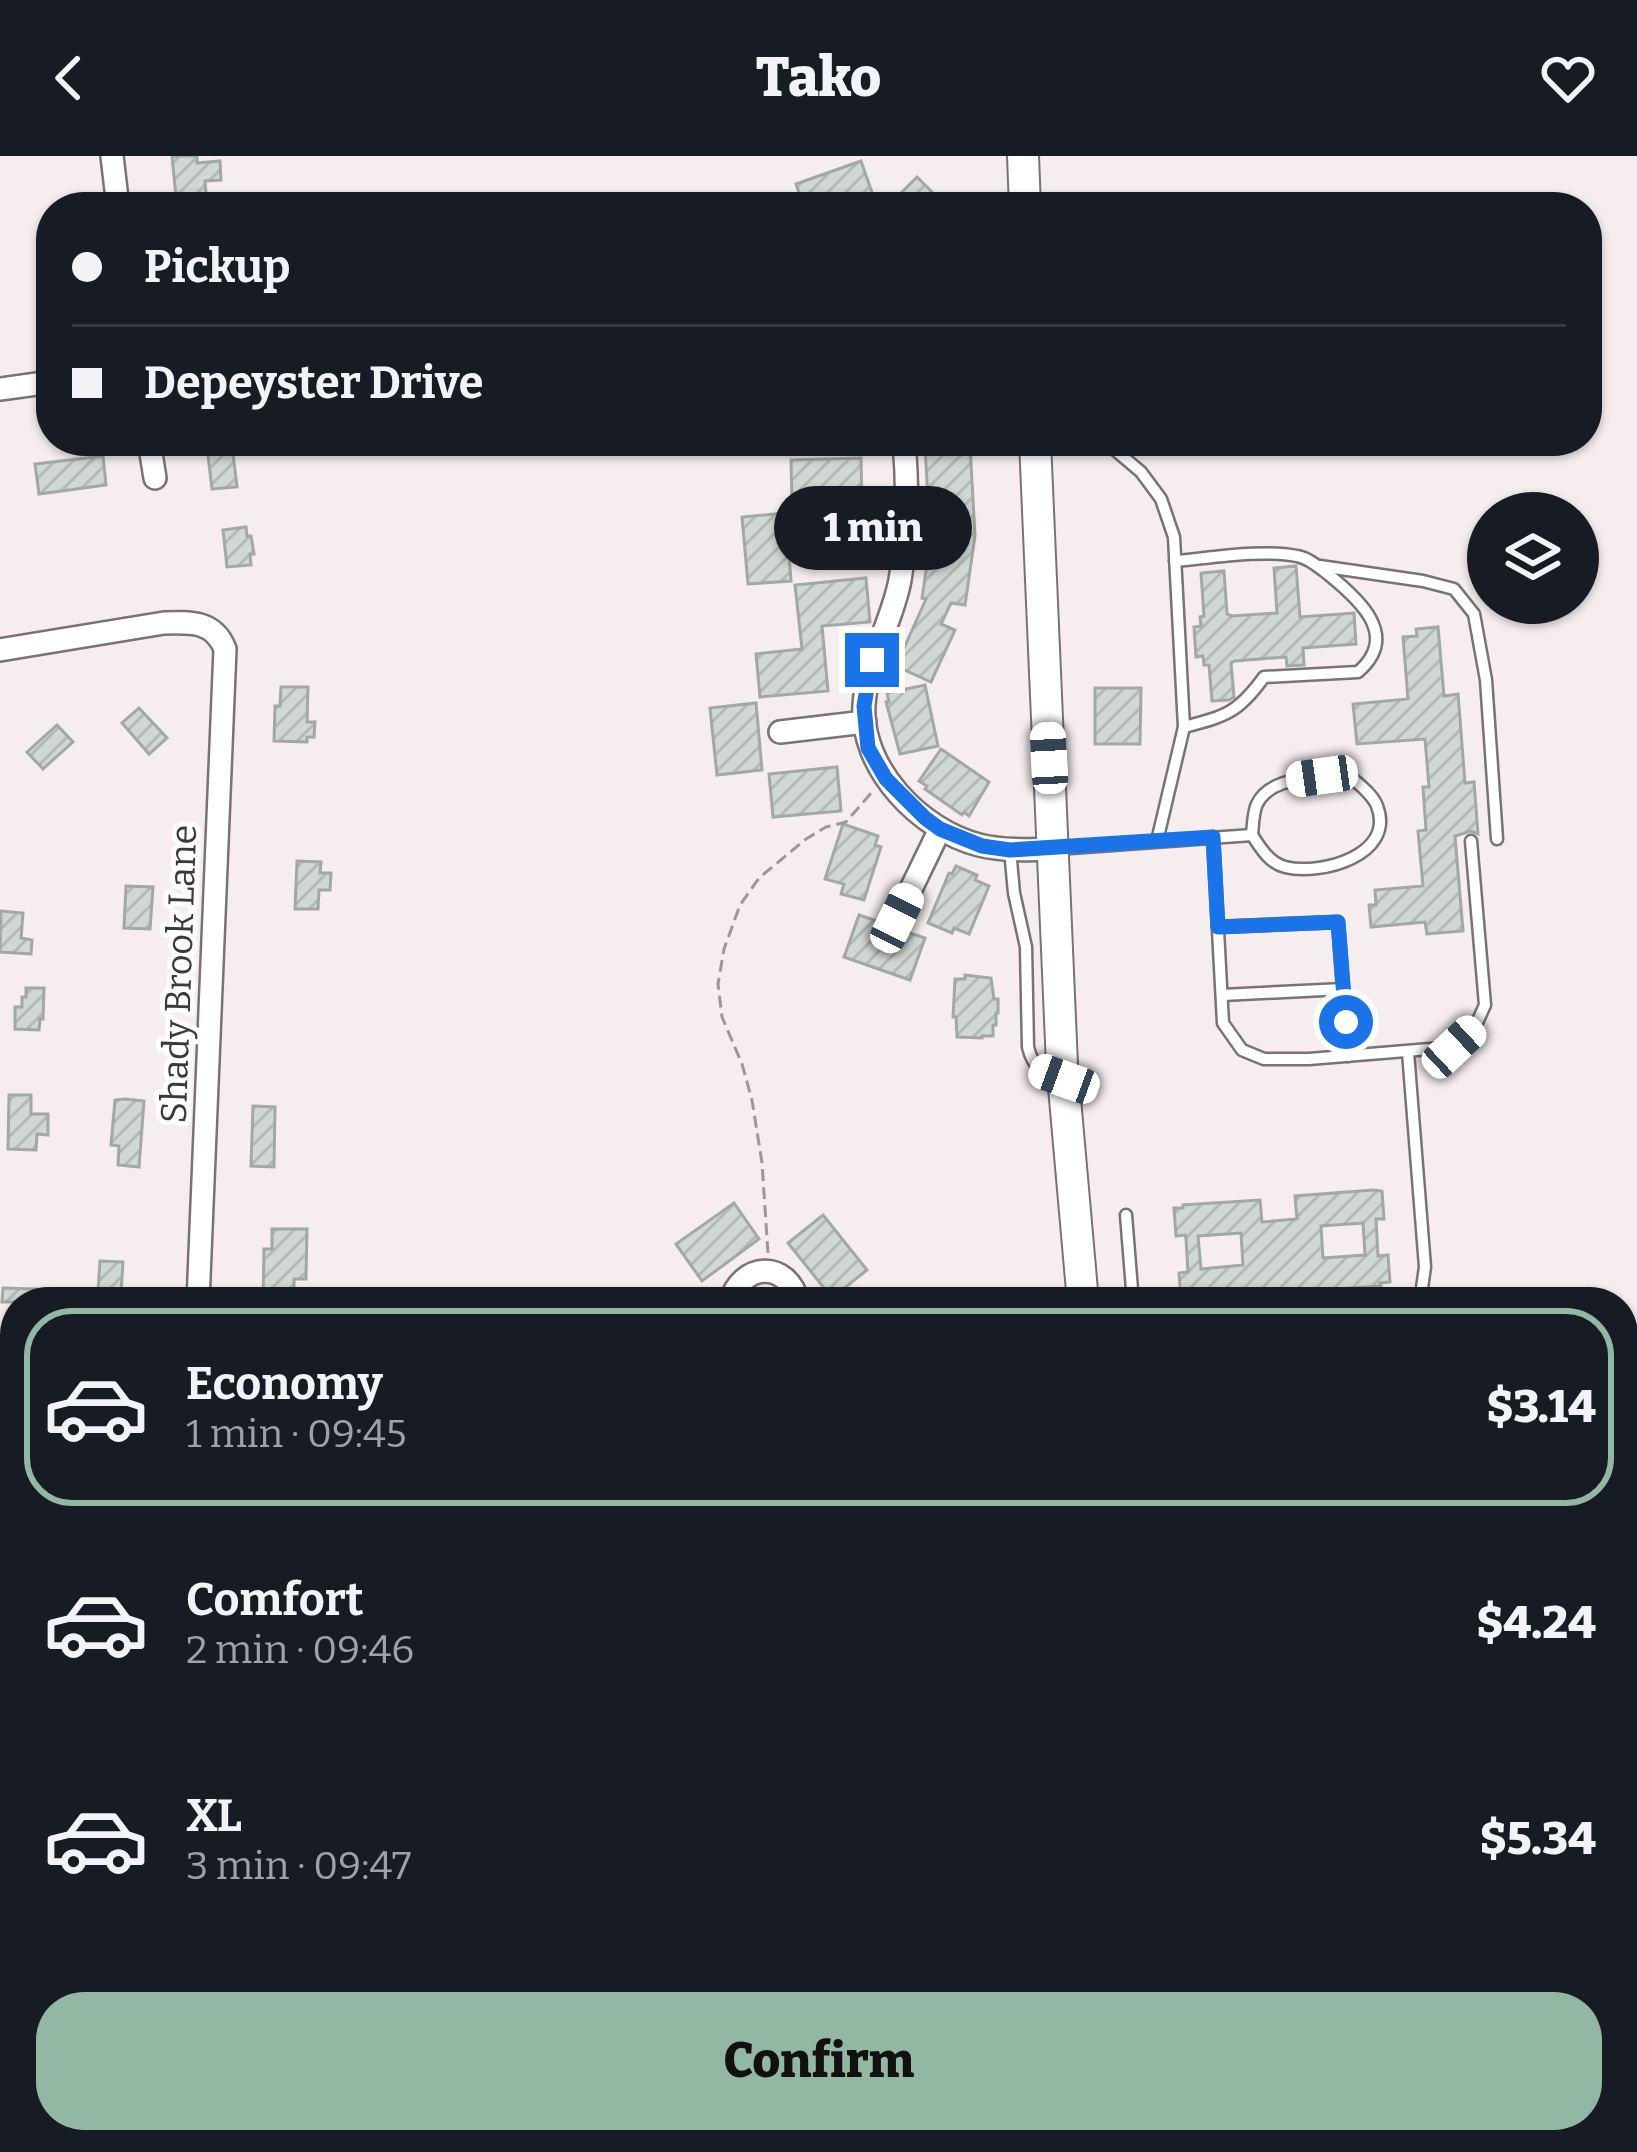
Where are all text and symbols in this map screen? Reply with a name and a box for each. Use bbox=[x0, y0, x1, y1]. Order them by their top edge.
icon: back bbox=[36, 45, 102, 111]
icon: heart bbox=[1535, 45, 1601, 111]
text: Tako bbox=[756, 46, 881, 110]
text: Pickup bbox=[144, 240, 290, 294]
text: Depeyster Drive bbox=[144, 356, 484, 410]
callout: 1 min bbox=[773, 486, 971, 570]
map controls bbox=[1467, 492, 1599, 624]
button: layers bbox=[1467, 492, 1599, 624]
text: 1 min bbox=[823, 505, 923, 551]
route end bbox=[845, 633, 899, 687]
car bbox=[1029, 721, 1069, 795]
car bbox=[1284, 753, 1360, 799]
street label: Shady Brook Lane bbox=[152, 824, 206, 1124]
car bbox=[865, 878, 929, 958]
route start bbox=[1319, 995, 1373, 1049]
car bbox=[1415, 1009, 1493, 1085]
car bbox=[1024, 1050, 1104, 1108]
icon: car bbox=[42, 1353, 150, 1461]
text: Economy bbox=[186, 1357, 383, 1411]
text: $3.14 bbox=[1486, 1380, 1596, 1434]
text: 1 min · 09:45 bbox=[186, 1411, 407, 1457]
icon: car bbox=[42, 1569, 150, 1677]
text: Comfort bbox=[186, 1573, 364, 1627]
text: $4.24 bbox=[1476, 1596, 1596, 1650]
text: 2 min · 09:46 bbox=[186, 1627, 414, 1673]
icon: car bbox=[42, 1785, 150, 1893]
text: XL bbox=[186, 1789, 242, 1843]
text: $5.34 bbox=[1480, 1812, 1596, 1866]
text: 3 min · 09:47 bbox=[186, 1843, 411, 1889]
button: Confirm bbox=[36, 1992, 1602, 2130]

